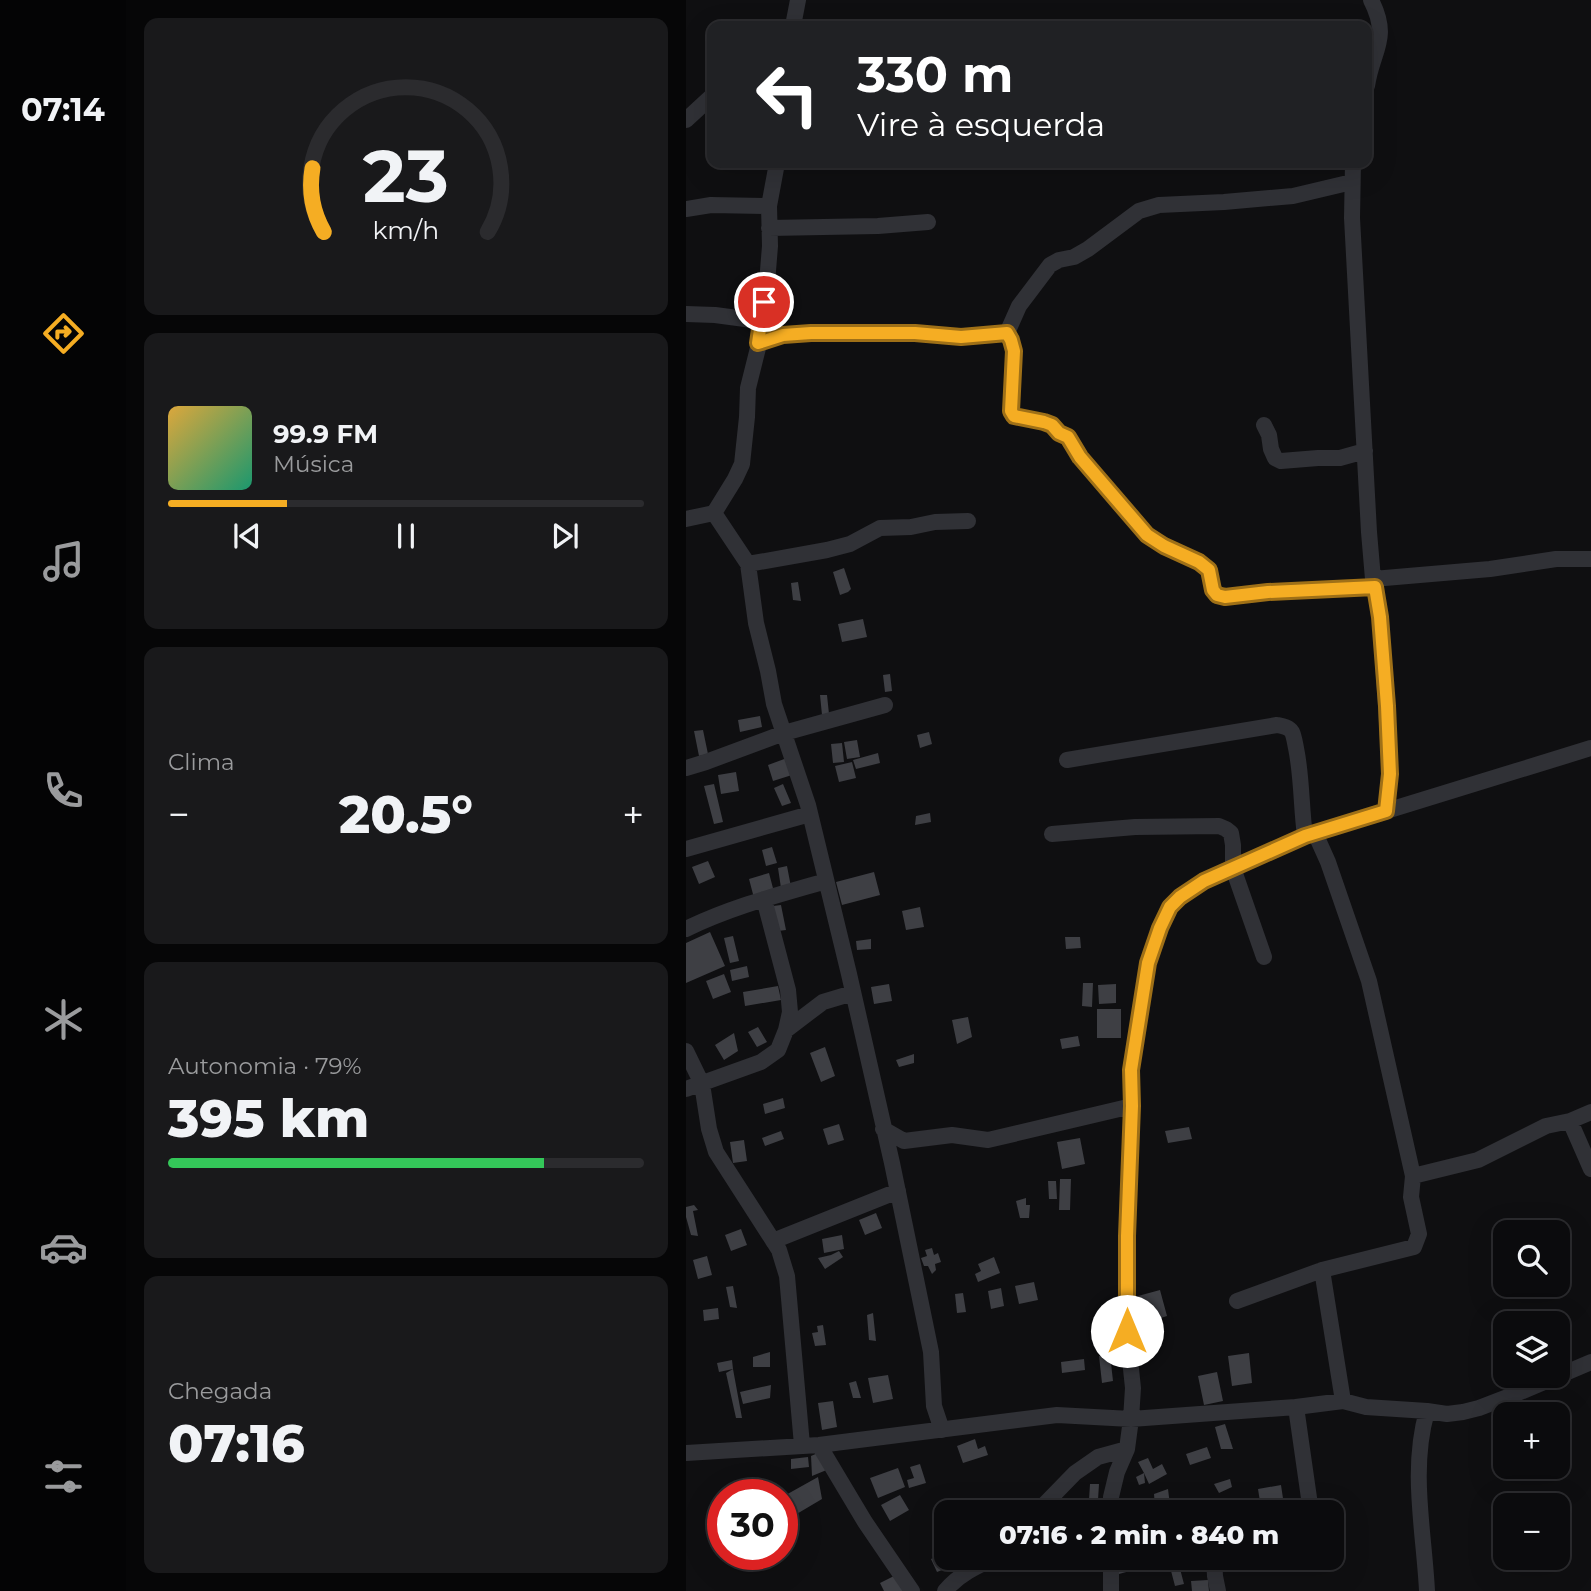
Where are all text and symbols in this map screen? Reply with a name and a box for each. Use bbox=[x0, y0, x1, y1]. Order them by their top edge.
text: 330 m bbox=[857, 45, 1013, 104]
icon: left bbox=[742, 49, 833, 140]
text: 07:14 bbox=[21, 90, 105, 129]
text: Vire à esquerda bbox=[857, 105, 1105, 144]
text: 23 bbox=[363, 133, 449, 221]
text: km/h bbox=[373, 215, 439, 245]
pin bbox=[734, 272, 794, 332]
icon: arrive bbox=[745, 283, 783, 321]
icon: directions bbox=[39, 309, 88, 358]
text: 99.9 FM bbox=[273, 418, 378, 450]
text: Música bbox=[273, 450, 354, 478]
icon: previous bbox=[228, 517, 266, 555]
icon: pause bbox=[387, 517, 425, 555]
icon: next bbox=[546, 517, 584, 555]
icon: music bbox=[39, 537, 88, 586]
text: Clima bbox=[168, 748, 235, 776]
icon: phone bbox=[39, 766, 88, 815]
text: 20.5° bbox=[339, 783, 473, 846]
text: − bbox=[168, 791, 190, 838]
text: + bbox=[622, 791, 644, 838]
icon: climate bbox=[39, 995, 88, 1044]
text: Autonomia · 79% bbox=[168, 1052, 362, 1080]
text: 395 km bbox=[168, 1087, 369, 1150]
map controls bbox=[1493, 1220, 1570, 1570]
button: search bbox=[1493, 1220, 1570, 1297]
icon: car bbox=[39, 1223, 88, 1272]
position arrow bbox=[1090, 1294, 1164, 1368]
button: layers bbox=[1493, 1311, 1570, 1388]
text: Chegada bbox=[168, 1377, 272, 1405]
button: + bbox=[1493, 1402, 1570, 1479]
text: 07:16 bbox=[168, 1412, 305, 1475]
icon: filters bbox=[39, 1452, 88, 1501]
speed limit sign: 30 bbox=[707, 1479, 798, 1570]
button: − bbox=[1493, 1493, 1570, 1570]
text: 07:16 · 2 min · 840 m bbox=[999, 1519, 1279, 1551]

